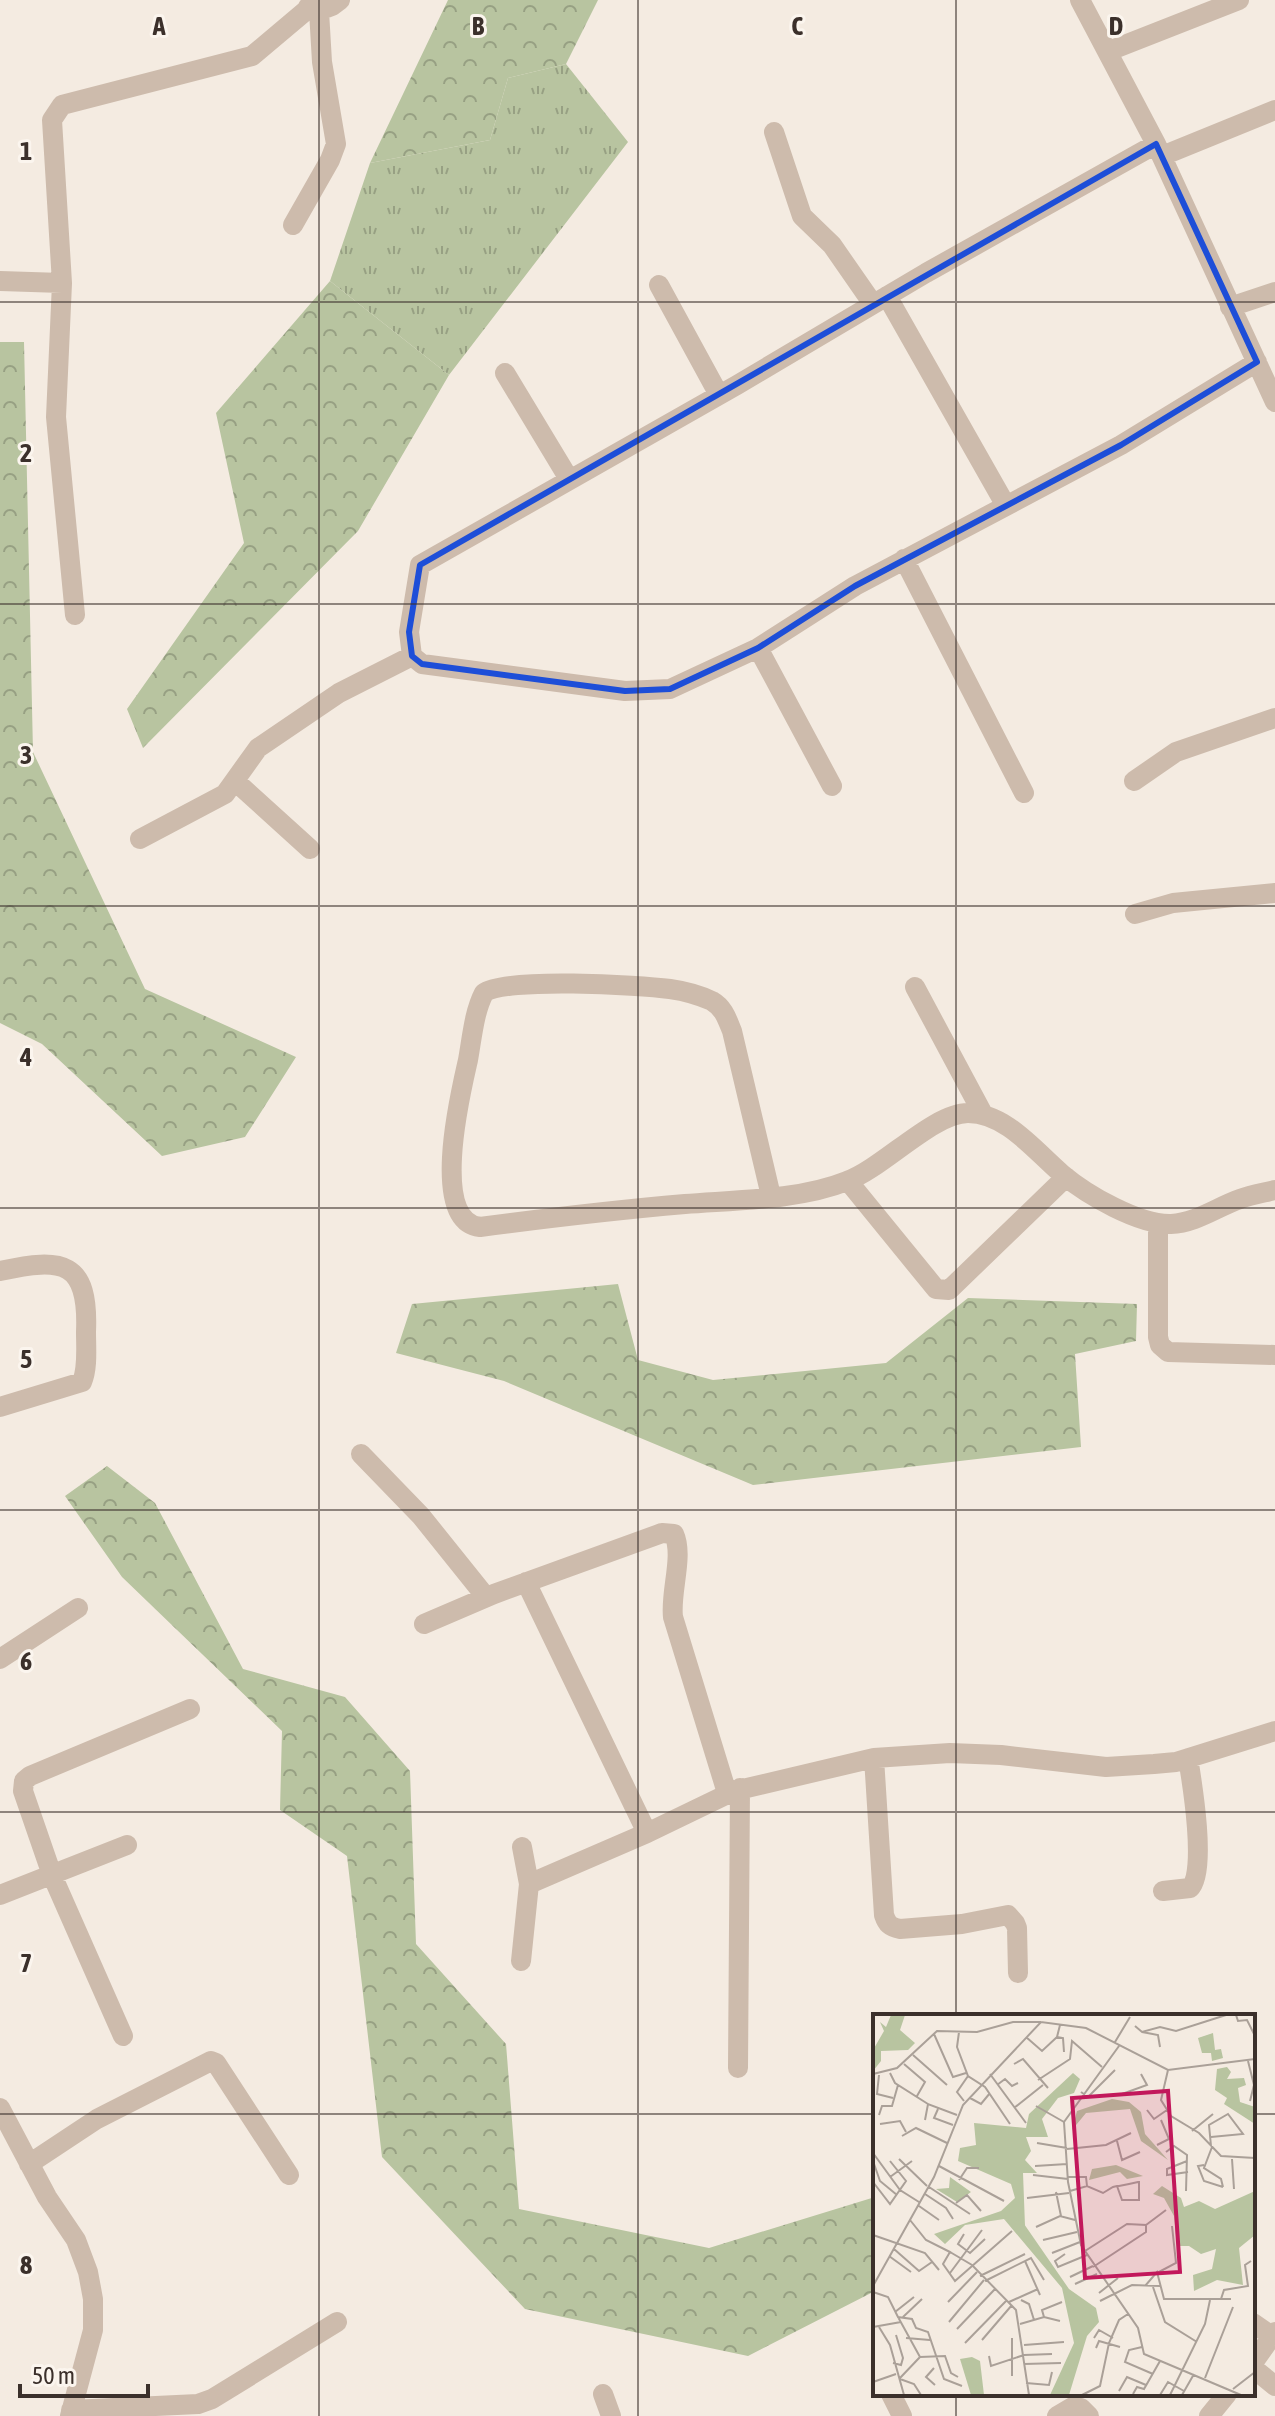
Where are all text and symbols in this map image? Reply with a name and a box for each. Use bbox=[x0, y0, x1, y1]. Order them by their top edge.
text: A bbox=[152, 11, 166, 41]
text: B bbox=[472, 11, 485, 41]
text: C bbox=[791, 11, 803, 41]
text: D bbox=[1109, 11, 1123, 41]
text: 1 bbox=[20, 136, 32, 166]
text: 2 bbox=[20, 438, 32, 468]
text: 3 bbox=[20, 740, 32, 770]
text: 4 bbox=[19, 1042, 32, 1072]
text: 5 bbox=[20, 1344, 32, 1374]
text: 6 bbox=[20, 1646, 32, 1676]
text: 7 bbox=[20, 1948, 32, 1978]
inset map bbox=[873, 2014, 1255, 2396]
text: 8 bbox=[20, 2250, 32, 2280]
scale bar bbox=[20, 2348, 148, 2398]
text: 50 m bbox=[32, 2362, 75, 2389]

